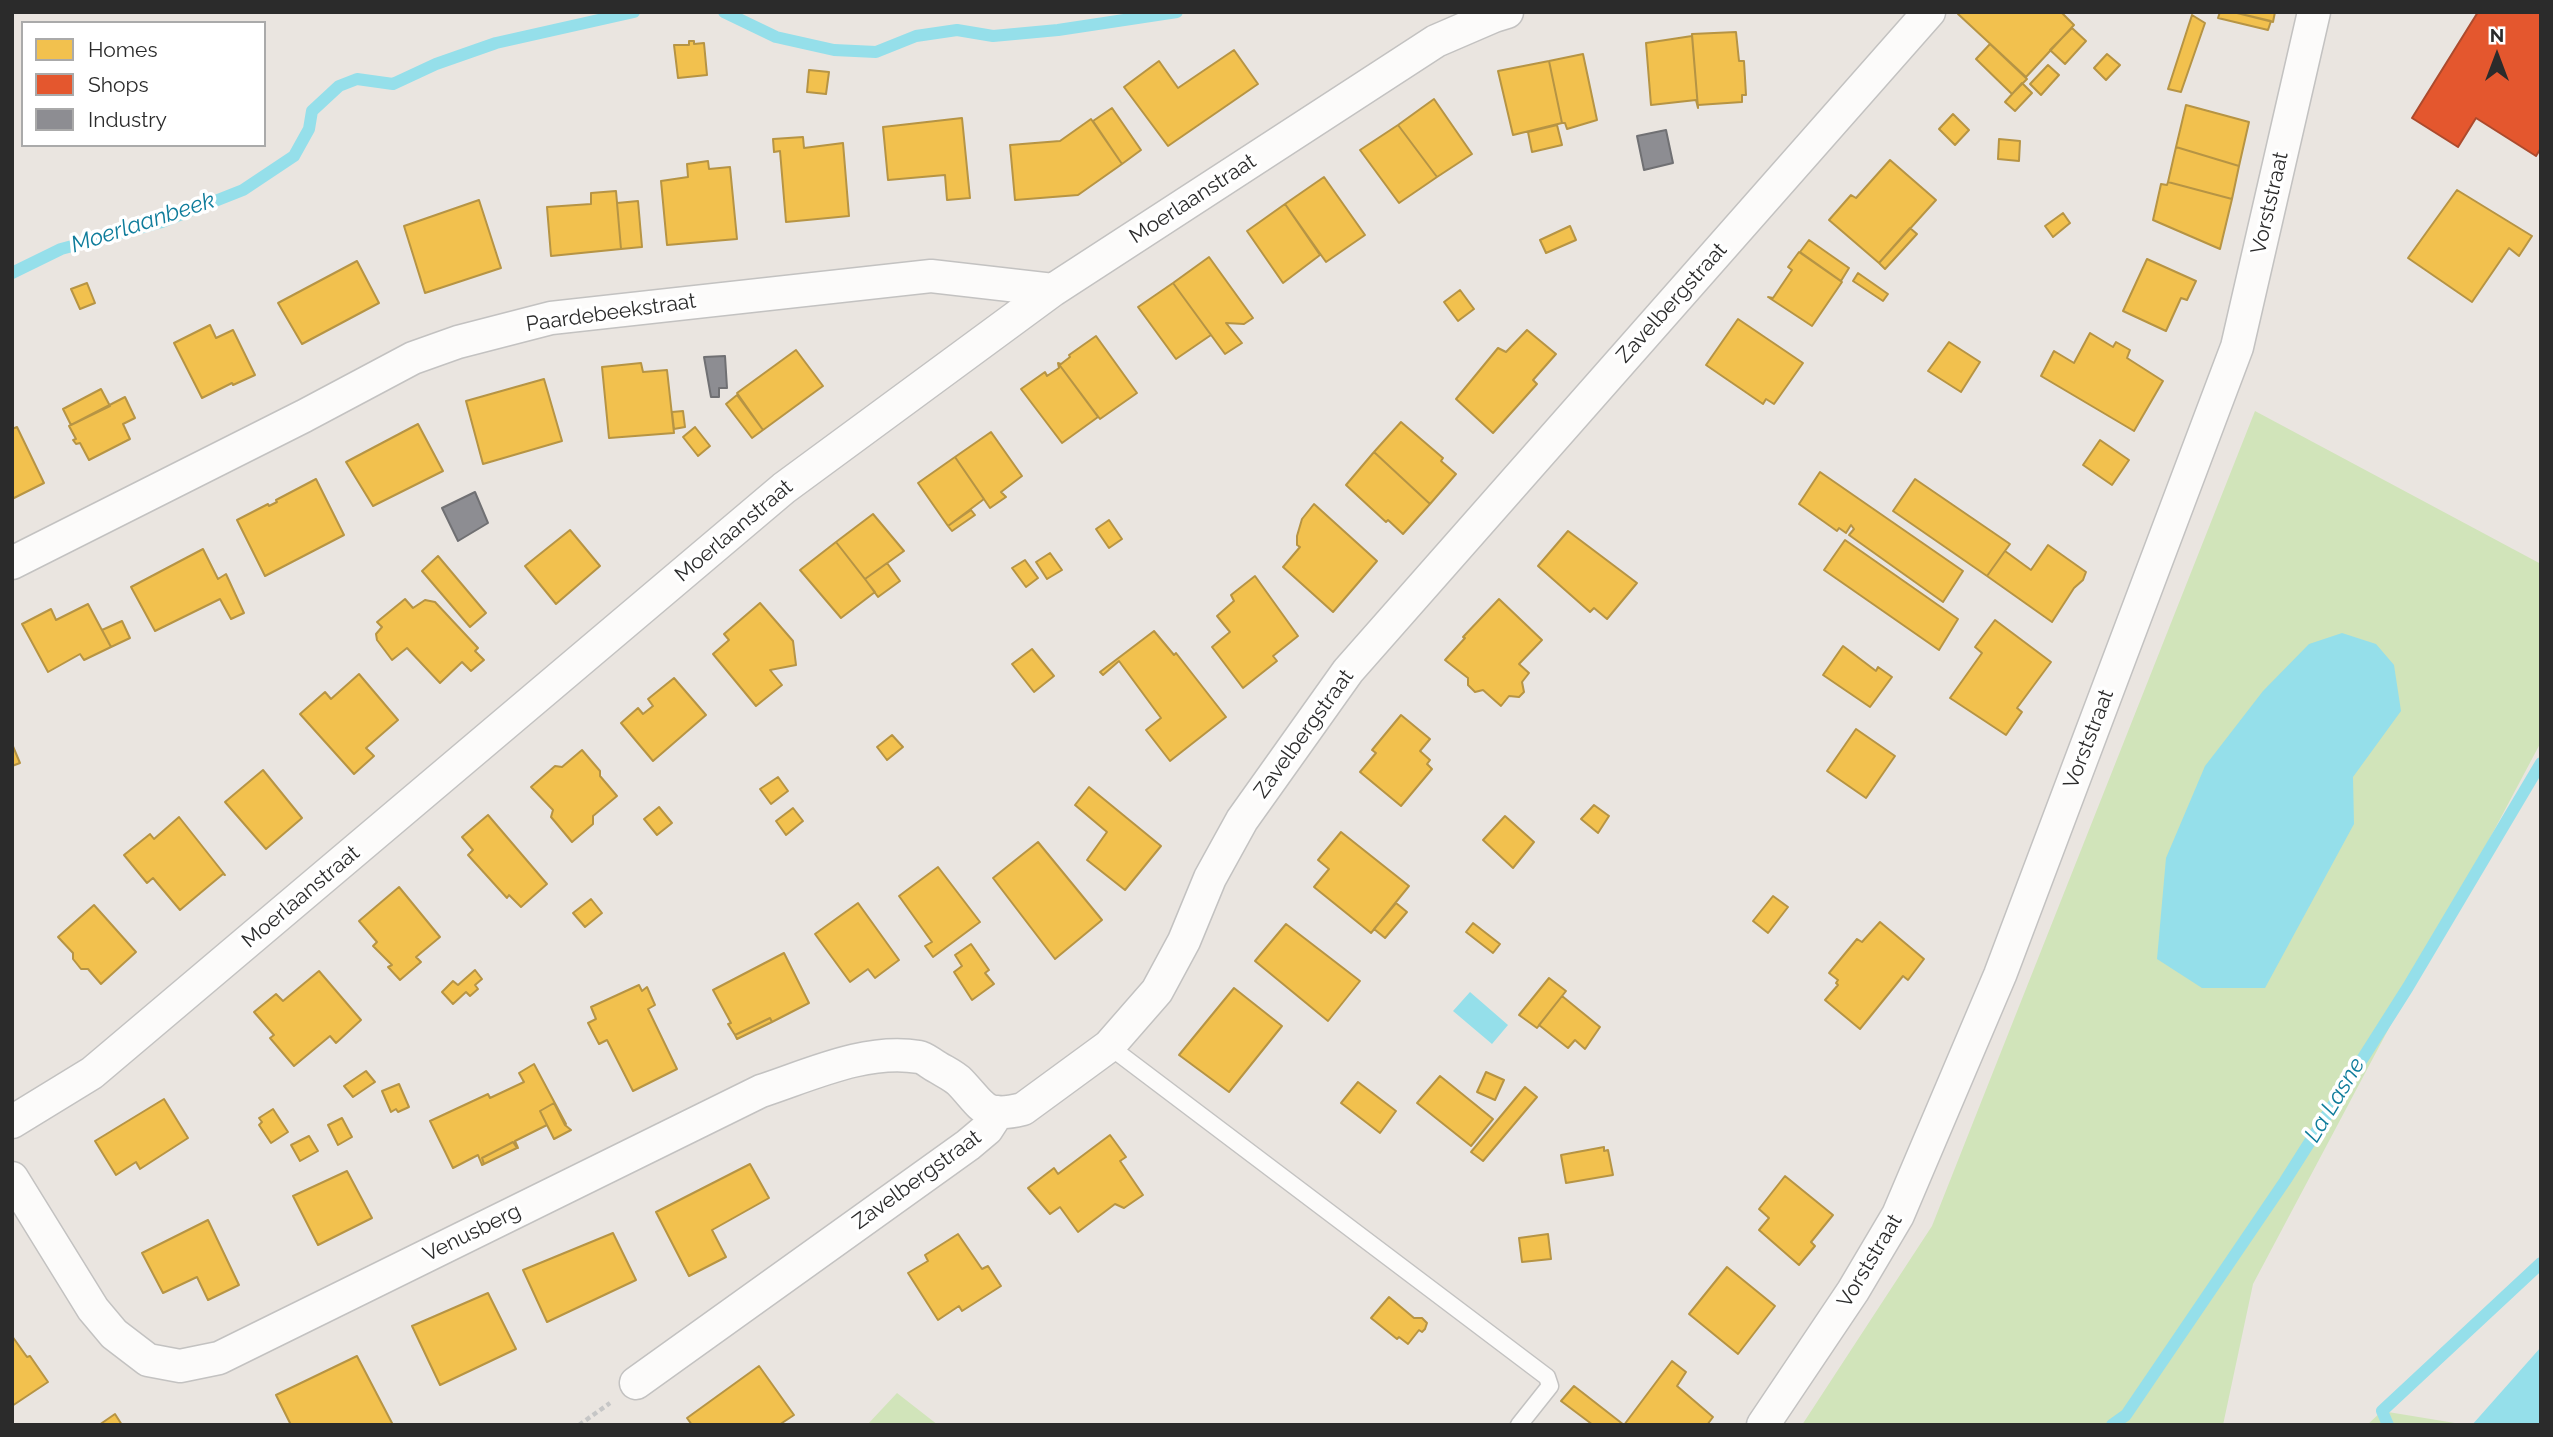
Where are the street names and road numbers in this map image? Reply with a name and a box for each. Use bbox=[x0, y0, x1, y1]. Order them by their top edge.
street label: Moerlaanstraat bbox=[1125, 149, 1261, 249]
street label: Vorststraat bbox=[2246, 149, 2294, 257]
street label: Zavelbergstraat bbox=[1611, 238, 1733, 368]
street label: Paardebeekstraat bbox=[524, 289, 698, 337]
street label: Moerlaanstraat bbox=[670, 475, 798, 587]
street label: Zavelbergstraat bbox=[1249, 665, 1359, 803]
street label: Vorststraat bbox=[2059, 686, 2119, 792]
street label: Moerlaanstraat bbox=[237, 841, 365, 953]
street label: Zavelbergstraat bbox=[848, 1125, 986, 1235]
street label: Venusberg bbox=[419, 1199, 525, 1267]
street label: Vorststraat bbox=[1832, 1210, 1908, 1312]

